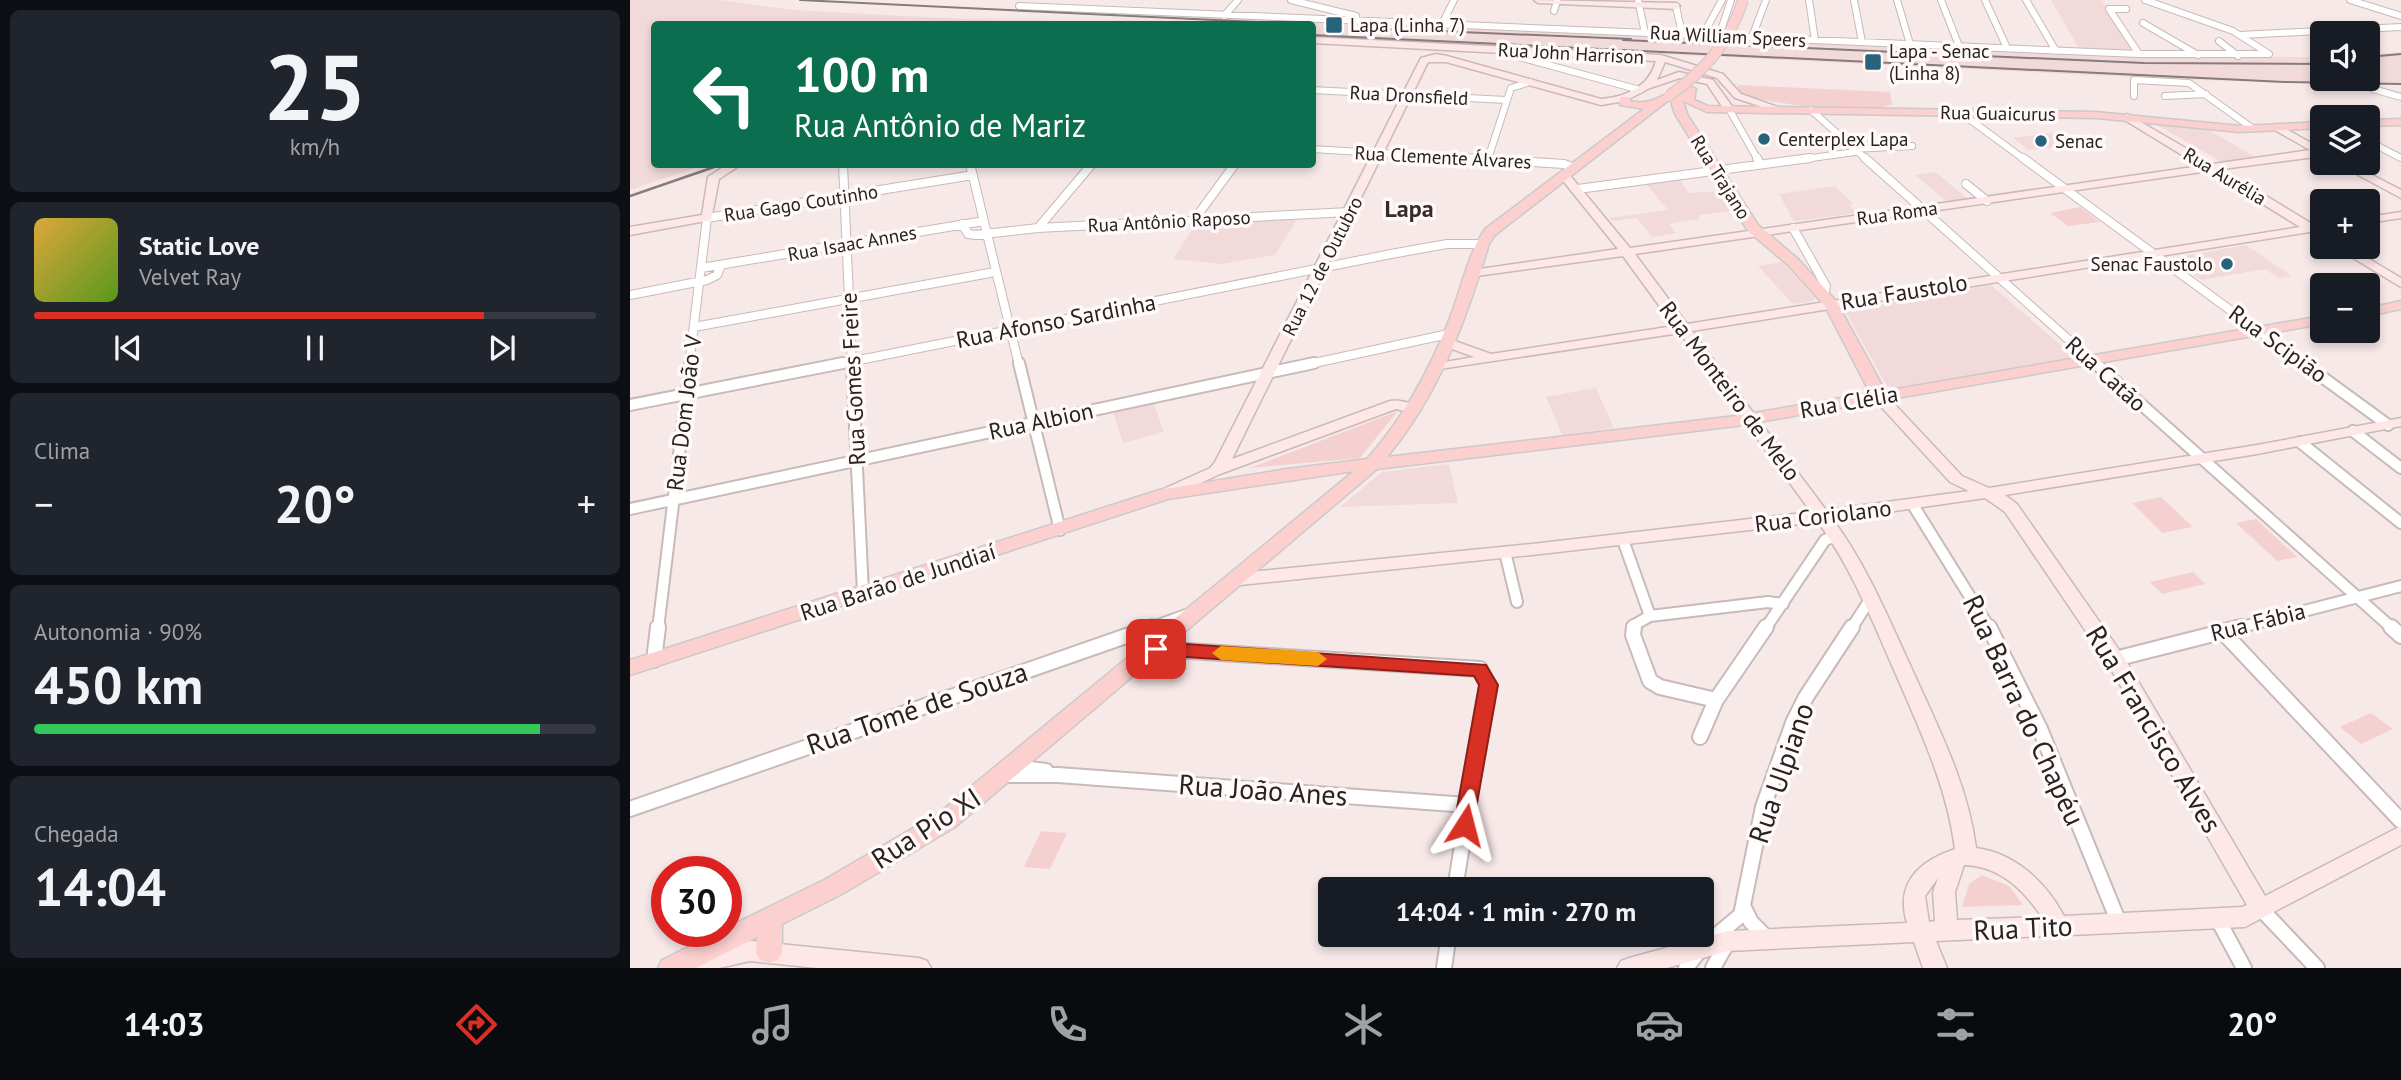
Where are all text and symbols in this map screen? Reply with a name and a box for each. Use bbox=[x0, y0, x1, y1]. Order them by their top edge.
place label: Lapa (Linha 7) bbox=[1350, 13, 1465, 37]
marker: Lapa (Linha 7) bbox=[1324, 15, 1344, 35]
street label: Rua William Speers bbox=[1649, 20, 1807, 52]
map controls bbox=[2310, 21, 2380, 343]
button: sound bbox=[2310, 21, 2380, 91]
text: 25 bbox=[263, 27, 367, 145]
street label: Rua John Harrison bbox=[1497, 37, 1645, 69]
place label: Lapa - Senac (Linha 8) bbox=[1889, 39, 1990, 85]
text: 100 m bbox=[794, 42, 929, 106]
icon: left bbox=[679, 49, 770, 140]
marker: Lapa - Senac (Linha 8) bbox=[1863, 52, 1883, 72]
street label: Rua Dronsfield bbox=[1349, 80, 1469, 110]
street label: Rua Guaicurus bbox=[1940, 100, 2056, 126]
text: Rua Antônio de Mariz bbox=[794, 104, 1086, 146]
button: layers bbox=[2310, 105, 2380, 175]
place label: Centerplex Lapa bbox=[1778, 127, 1908, 151]
place label: Senac bbox=[2055, 129, 2103, 153]
street label: Rua Trajano bbox=[1686, 130, 1756, 224]
marker: Centerplex Lapa bbox=[1756, 131, 1772, 147]
text: km/h bbox=[290, 132, 340, 161]
marker: Senac bbox=[2033, 133, 2049, 149]
street label: Rua Clemente Álvares bbox=[1354, 140, 1532, 174]
street label: Rua Aurélia bbox=[2179, 142, 2271, 210]
street label: Rua Gago Coutinho bbox=[722, 179, 880, 227]
button: + bbox=[2310, 189, 2380, 259]
street label: Rua 12 de Outubro bbox=[1276, 192, 1368, 340]
district label: Lapa bbox=[1384, 193, 1434, 224]
street label: Rua Roma bbox=[1855, 195, 1939, 231]
street label: Rua Antônio Raposo bbox=[1087, 205, 1251, 237]
street label: Rua Isaac Annes bbox=[786, 220, 918, 266]
text: Static Love bbox=[139, 229, 260, 262]
place label: Senac Faustolo bbox=[2091, 252, 2213, 276]
marker: Senac Faustolo bbox=[2219, 256, 2235, 272]
text: Velvet Ray bbox=[139, 262, 241, 291]
street label: Rua Faustolo bbox=[1839, 267, 1969, 316]
button: − bbox=[2310, 273, 2380, 343]
street label: Rua Afonso Sardinha bbox=[954, 287, 1158, 354]
street label: Rua Gomes Freire bbox=[833, 292, 872, 466]
street label: Rua Monteiro de Melo bbox=[1653, 295, 1807, 486]
street label: Rua Scipião bbox=[2223, 298, 2333, 389]
icon: previous bbox=[109, 329, 147, 367]
icon: pause bbox=[296, 329, 334, 367]
icon: next bbox=[483, 329, 521, 367]
street label: Rua Catão bbox=[2060, 330, 2153, 418]
street label: Rua Dom João V bbox=[660, 332, 708, 493]
street label: Rua Clélia bbox=[1798, 379, 1900, 424]
street label: Rua Albion bbox=[986, 395, 1096, 446]
text: Clima bbox=[34, 436, 90, 465]
text: 20° bbox=[274, 470, 356, 537]
text: − bbox=[34, 479, 53, 528]
text: + bbox=[577, 479, 596, 528]
street label: Rua Coriolano bbox=[1753, 493, 1893, 538]
street label: Rua Barão de Jundiaí bbox=[796, 536, 999, 627]
street label: Rua Barra do Chapéu bbox=[1955, 588, 2094, 831]
street label: Rua Fábia bbox=[2207, 596, 2308, 647]
text: Autonomia · 90% bbox=[34, 617, 202, 646]
street label: Rua Francisco Alves bbox=[2078, 618, 2231, 839]
pin bbox=[1126, 619, 1186, 679]
icon: arrive bbox=[1137, 630, 1175, 668]
text: 450 km bbox=[34, 651, 203, 718]
street label: Rua Tomé de Souza bbox=[801, 652, 1032, 763]
street label: Rua Ulpiano bbox=[1739, 698, 1822, 848]
street label: Rua João Anes bbox=[1177, 765, 1349, 814]
street label: Rua Pio XI bbox=[864, 779, 987, 877]
position arrow bbox=[1428, 788, 1502, 862]
text: Chegada bbox=[34, 819, 119, 848]
text: 14:04 bbox=[34, 853, 166, 920]
speed limit sign: 30 bbox=[651, 856, 742, 947]
text: 14:04 · 1 min · 270 m bbox=[1396, 895, 1636, 928]
street label: Rua Tito bbox=[1972, 906, 2073, 949]
icon: directions bbox=[452, 1000, 501, 1049]
icon: music bbox=[748, 1000, 797, 1049]
icon: phone bbox=[1043, 1000, 1092, 1049]
icon: climate bbox=[1339, 1000, 1388, 1049]
icon: car bbox=[1635, 1000, 1684, 1049]
icon: filters bbox=[1931, 1000, 1980, 1049]
text: 14:03 bbox=[123, 1003, 205, 1045]
text: 20° bbox=[2227, 1003, 2278, 1045]

